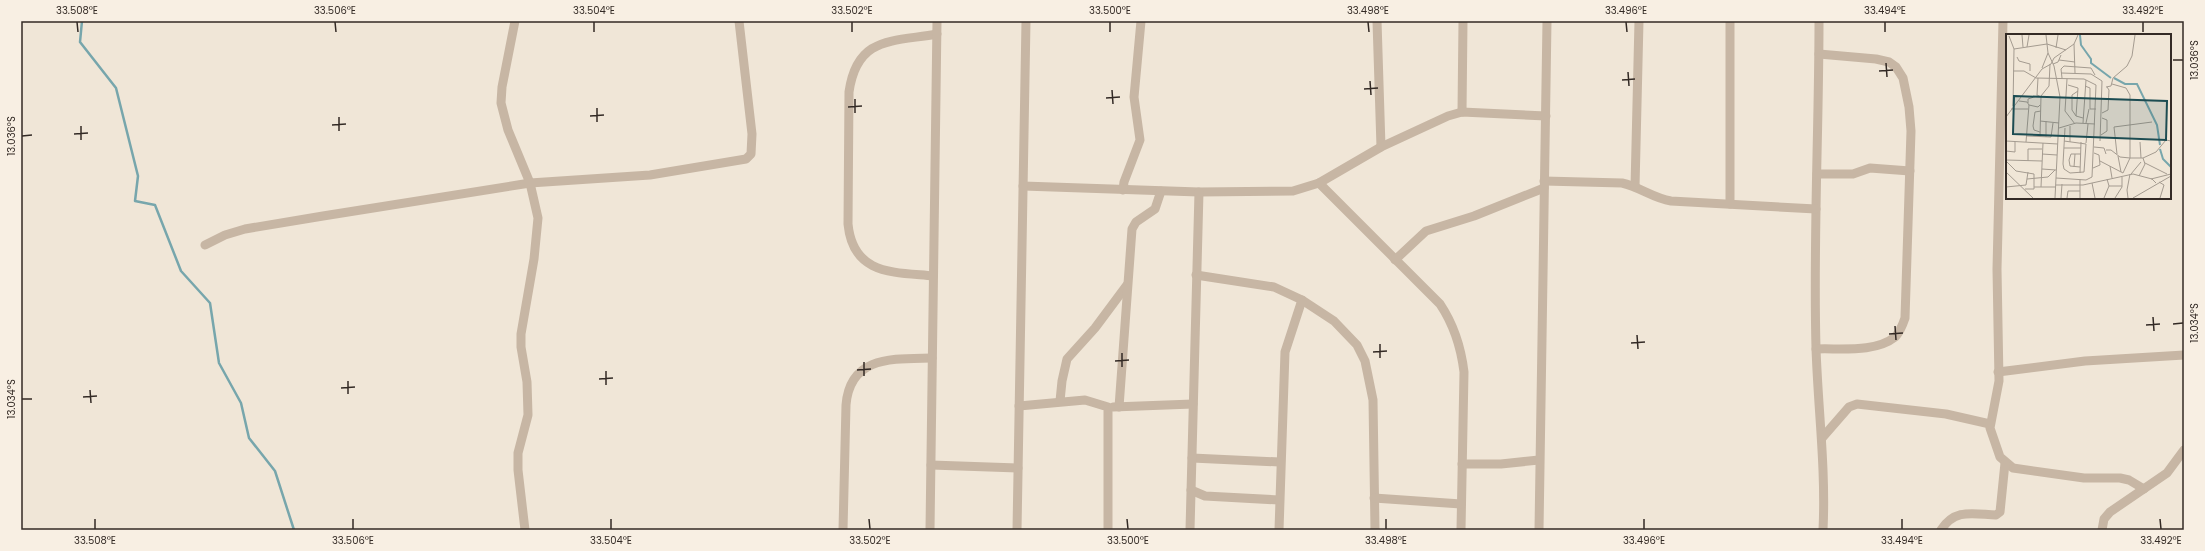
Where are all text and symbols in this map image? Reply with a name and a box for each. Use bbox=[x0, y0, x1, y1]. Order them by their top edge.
text: 33.508°E bbox=[56, 3, 98, 18]
text: 33.506°E bbox=[314, 3, 356, 18]
text: 33.504°E bbox=[573, 3, 615, 18]
text: 33.502°E bbox=[831, 3, 873, 18]
text: 33.500°E bbox=[1089, 3, 1131, 18]
text: 33.498°E bbox=[1347, 3, 1389, 18]
text: 33.496°E bbox=[1605, 3, 1647, 18]
text: 33.494°E bbox=[1864, 3, 1906, 18]
text: 33.492°E bbox=[2122, 3, 2164, 18]
inset map bbox=[2006, 34, 2171, 199]
text: 13.036°S bbox=[2187, 40, 2202, 80]
text: 13.036°S bbox=[4, 116, 19, 156]
text: 13.034°S bbox=[2187, 303, 2202, 343]
text: 13.034°S bbox=[4, 379, 19, 419]
text: 33.508°E bbox=[74, 533, 116, 548]
text: 33.506°E bbox=[332, 533, 374, 548]
text: 33.504°E bbox=[590, 533, 632, 548]
text: 33.502°E bbox=[849, 533, 891, 548]
text: 33.500°E bbox=[1107, 533, 1149, 548]
text: 33.498°E bbox=[1365, 533, 1407, 548]
text: 33.496°E bbox=[1623, 533, 1665, 548]
text: 33.494°E bbox=[1881, 533, 1923, 548]
text: 33.492°E bbox=[2140, 533, 2182, 548]

